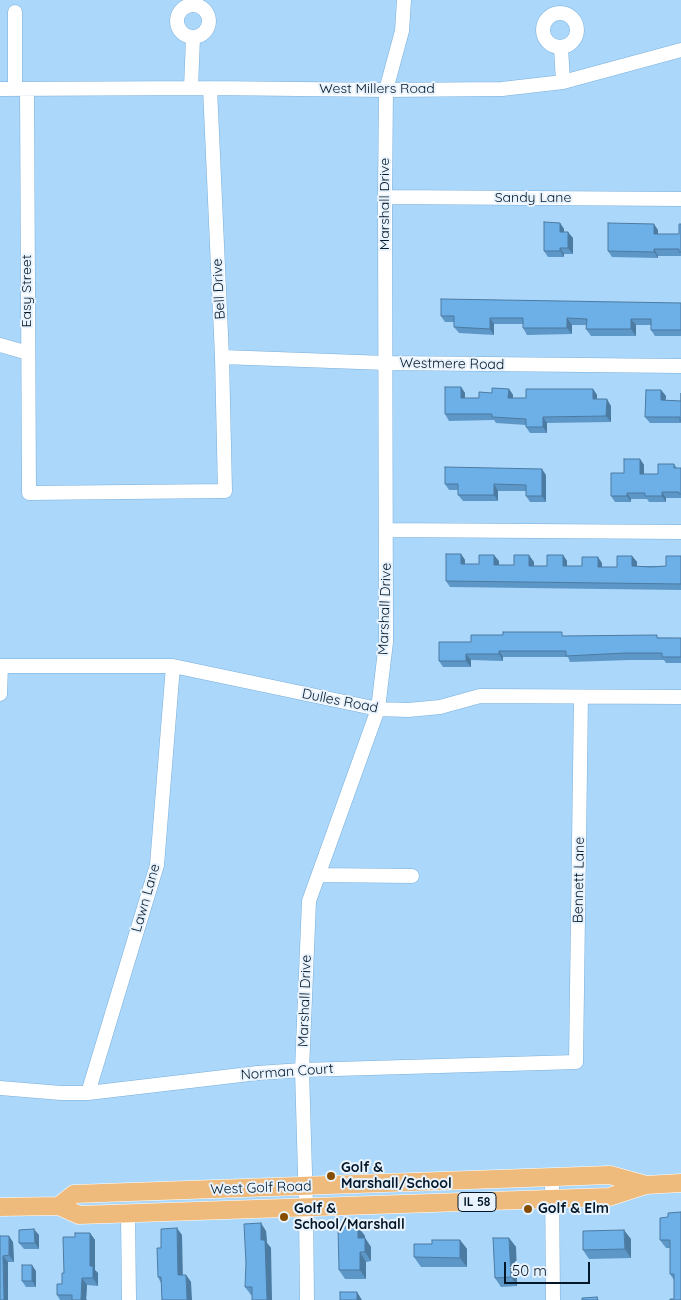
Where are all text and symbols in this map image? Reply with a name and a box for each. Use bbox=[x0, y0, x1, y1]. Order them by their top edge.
street label: West Millers Road bbox=[319, 81, 435, 97]
street label: Marshall Drive bbox=[377, 158, 393, 250]
street label: Sandy Lane bbox=[495, 190, 571, 206]
street label: Easy Street bbox=[19, 254, 35, 328]
street label: Bell Drive bbox=[209, 258, 229, 320]
street label: Westmere Road bbox=[399, 355, 505, 373]
street label: Marshall Drive bbox=[375, 563, 395, 655]
street label: Dulles Road bbox=[300, 685, 380, 717]
street label: Bennett Lane bbox=[570, 837, 588, 923]
street label: Lawn Lane bbox=[128, 862, 164, 934]
street label: Marshall Drive bbox=[295, 955, 315, 1047]
street label: Norman Court bbox=[240, 1060, 334, 1084]
place label: Golf & Marshall/School bbox=[341, 1160, 452, 1192]
marker: Golf & Marshall/School bbox=[325, 1170, 337, 1182]
street label: West Golf Road bbox=[210, 1178, 312, 1198]
road number: IL 58 bbox=[458, 1192, 496, 1212]
place label: Golf & School/Marshall bbox=[294, 1201, 405, 1234]
place label: Golf & Elm bbox=[538, 1201, 609, 1217]
marker: Golf & Elm bbox=[522, 1203, 534, 1215]
marker: Golf & School/Marshall bbox=[278, 1211, 290, 1223]
scale bar bbox=[506, 1252, 592, 1284]
text: 50 m bbox=[512, 1261, 547, 1280]

